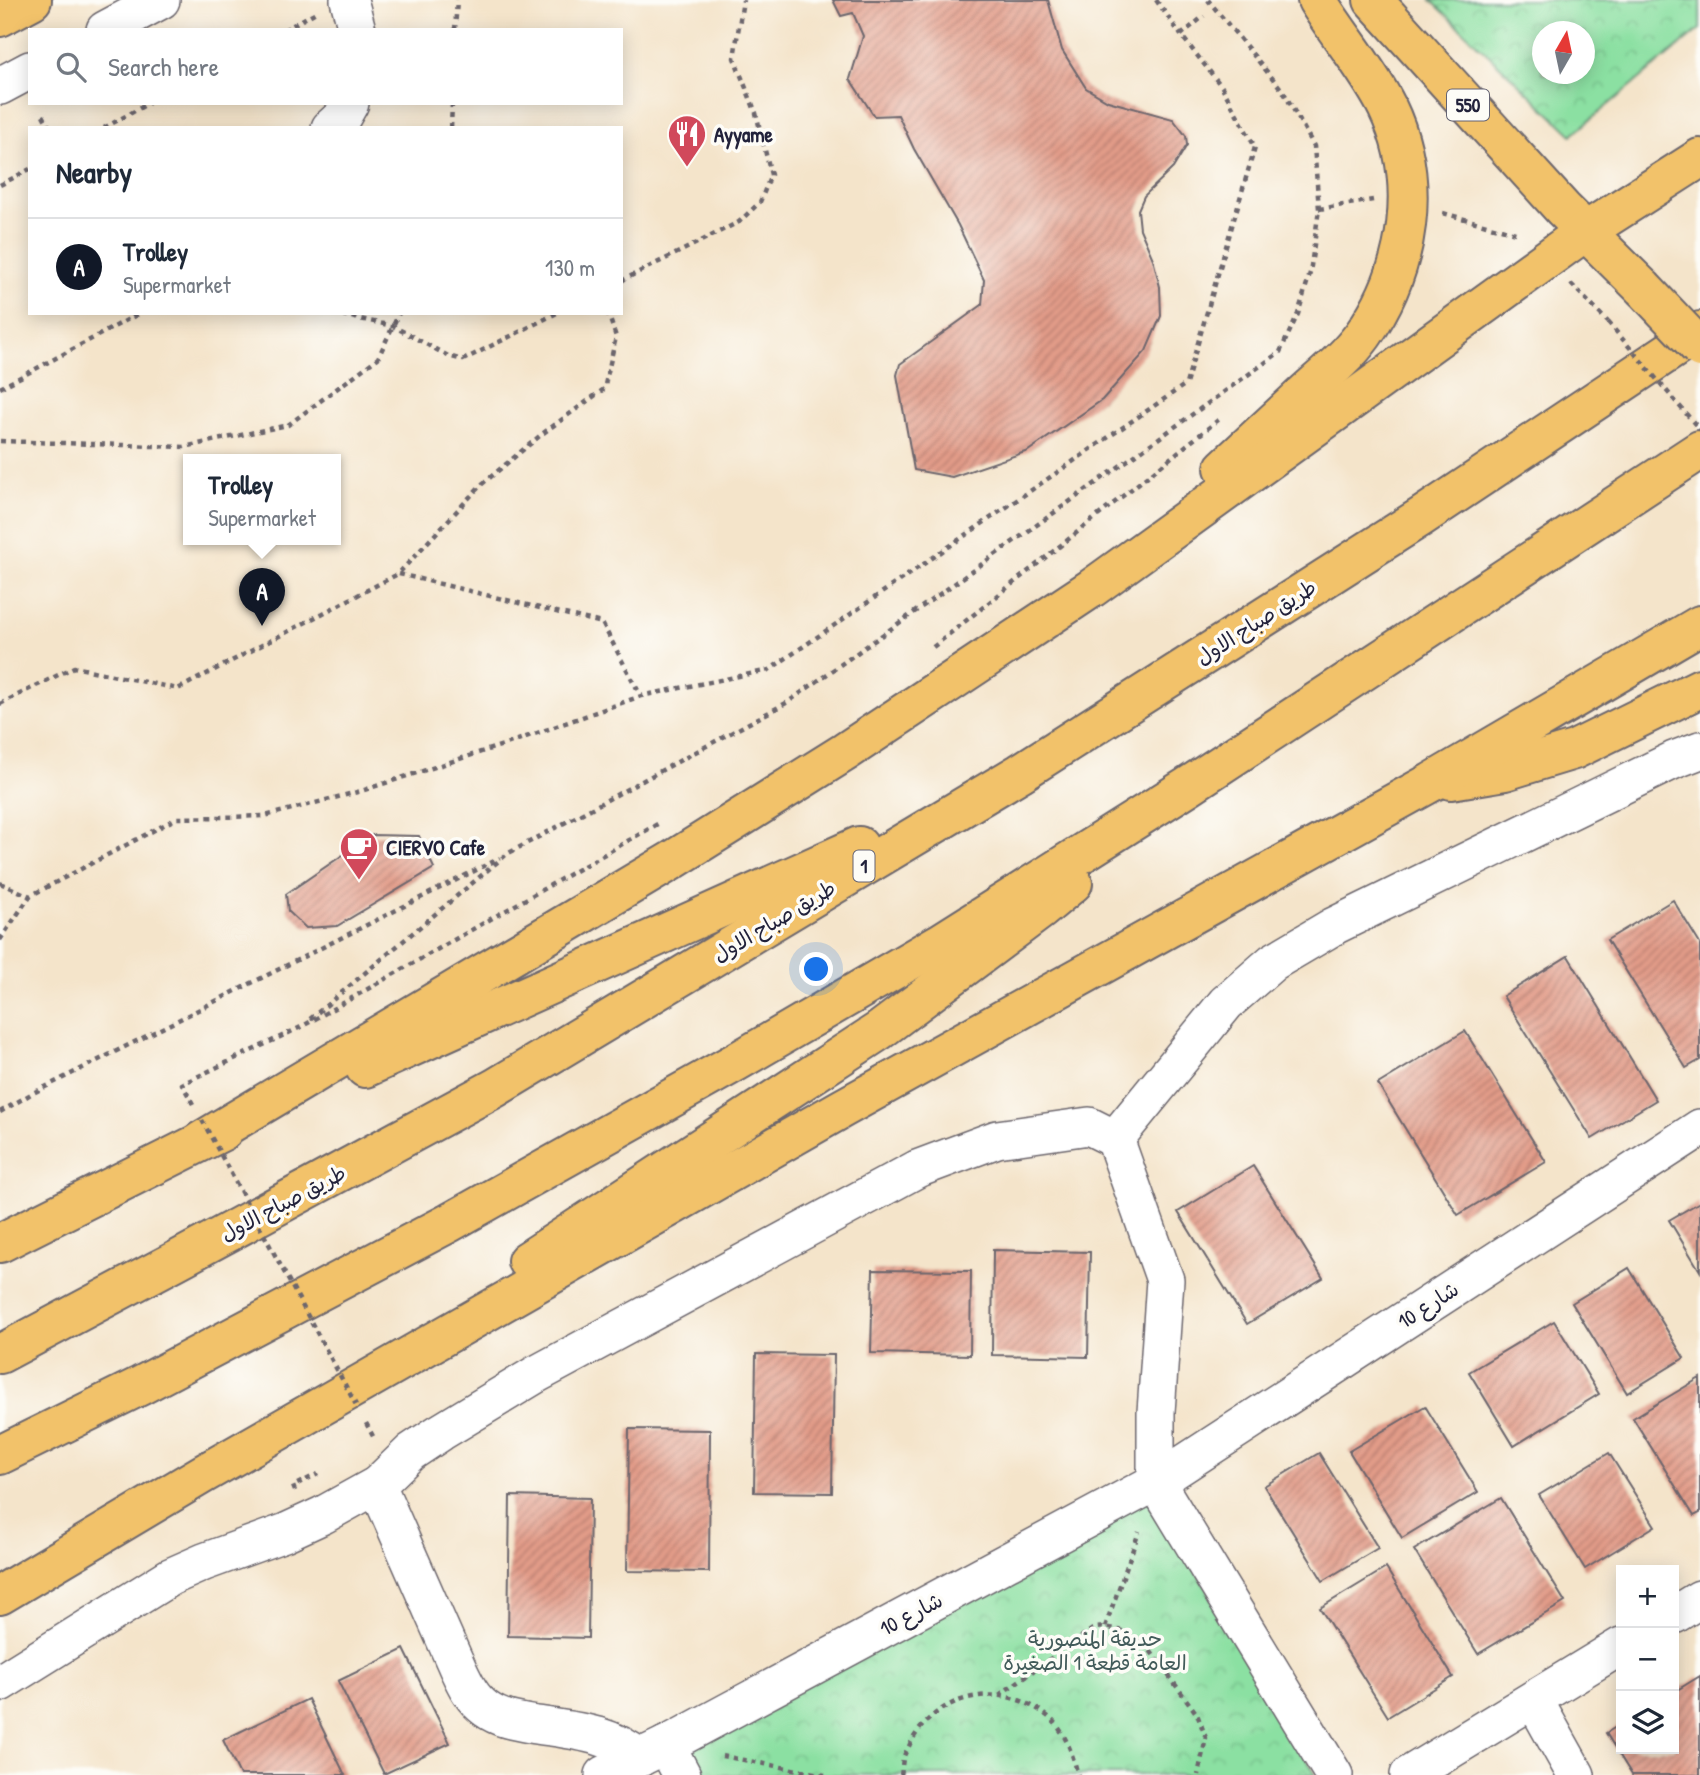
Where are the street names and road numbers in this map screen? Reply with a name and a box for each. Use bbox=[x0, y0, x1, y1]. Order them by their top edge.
road number: 550 bbox=[1447, 90, 1489, 120]
street label: طريق صباح الاول bbox=[1190, 572, 1322, 672]
road number: 1 bbox=[854, 850, 874, 881]
street label: طريق صباح الاول bbox=[707, 873, 841, 969]
street label: طريق صباح الاول bbox=[215, 1158, 351, 1248]
street label: شارع 10 bbox=[1392, 1275, 1465, 1336]
street label: شارع 10 bbox=[874, 1585, 948, 1643]

